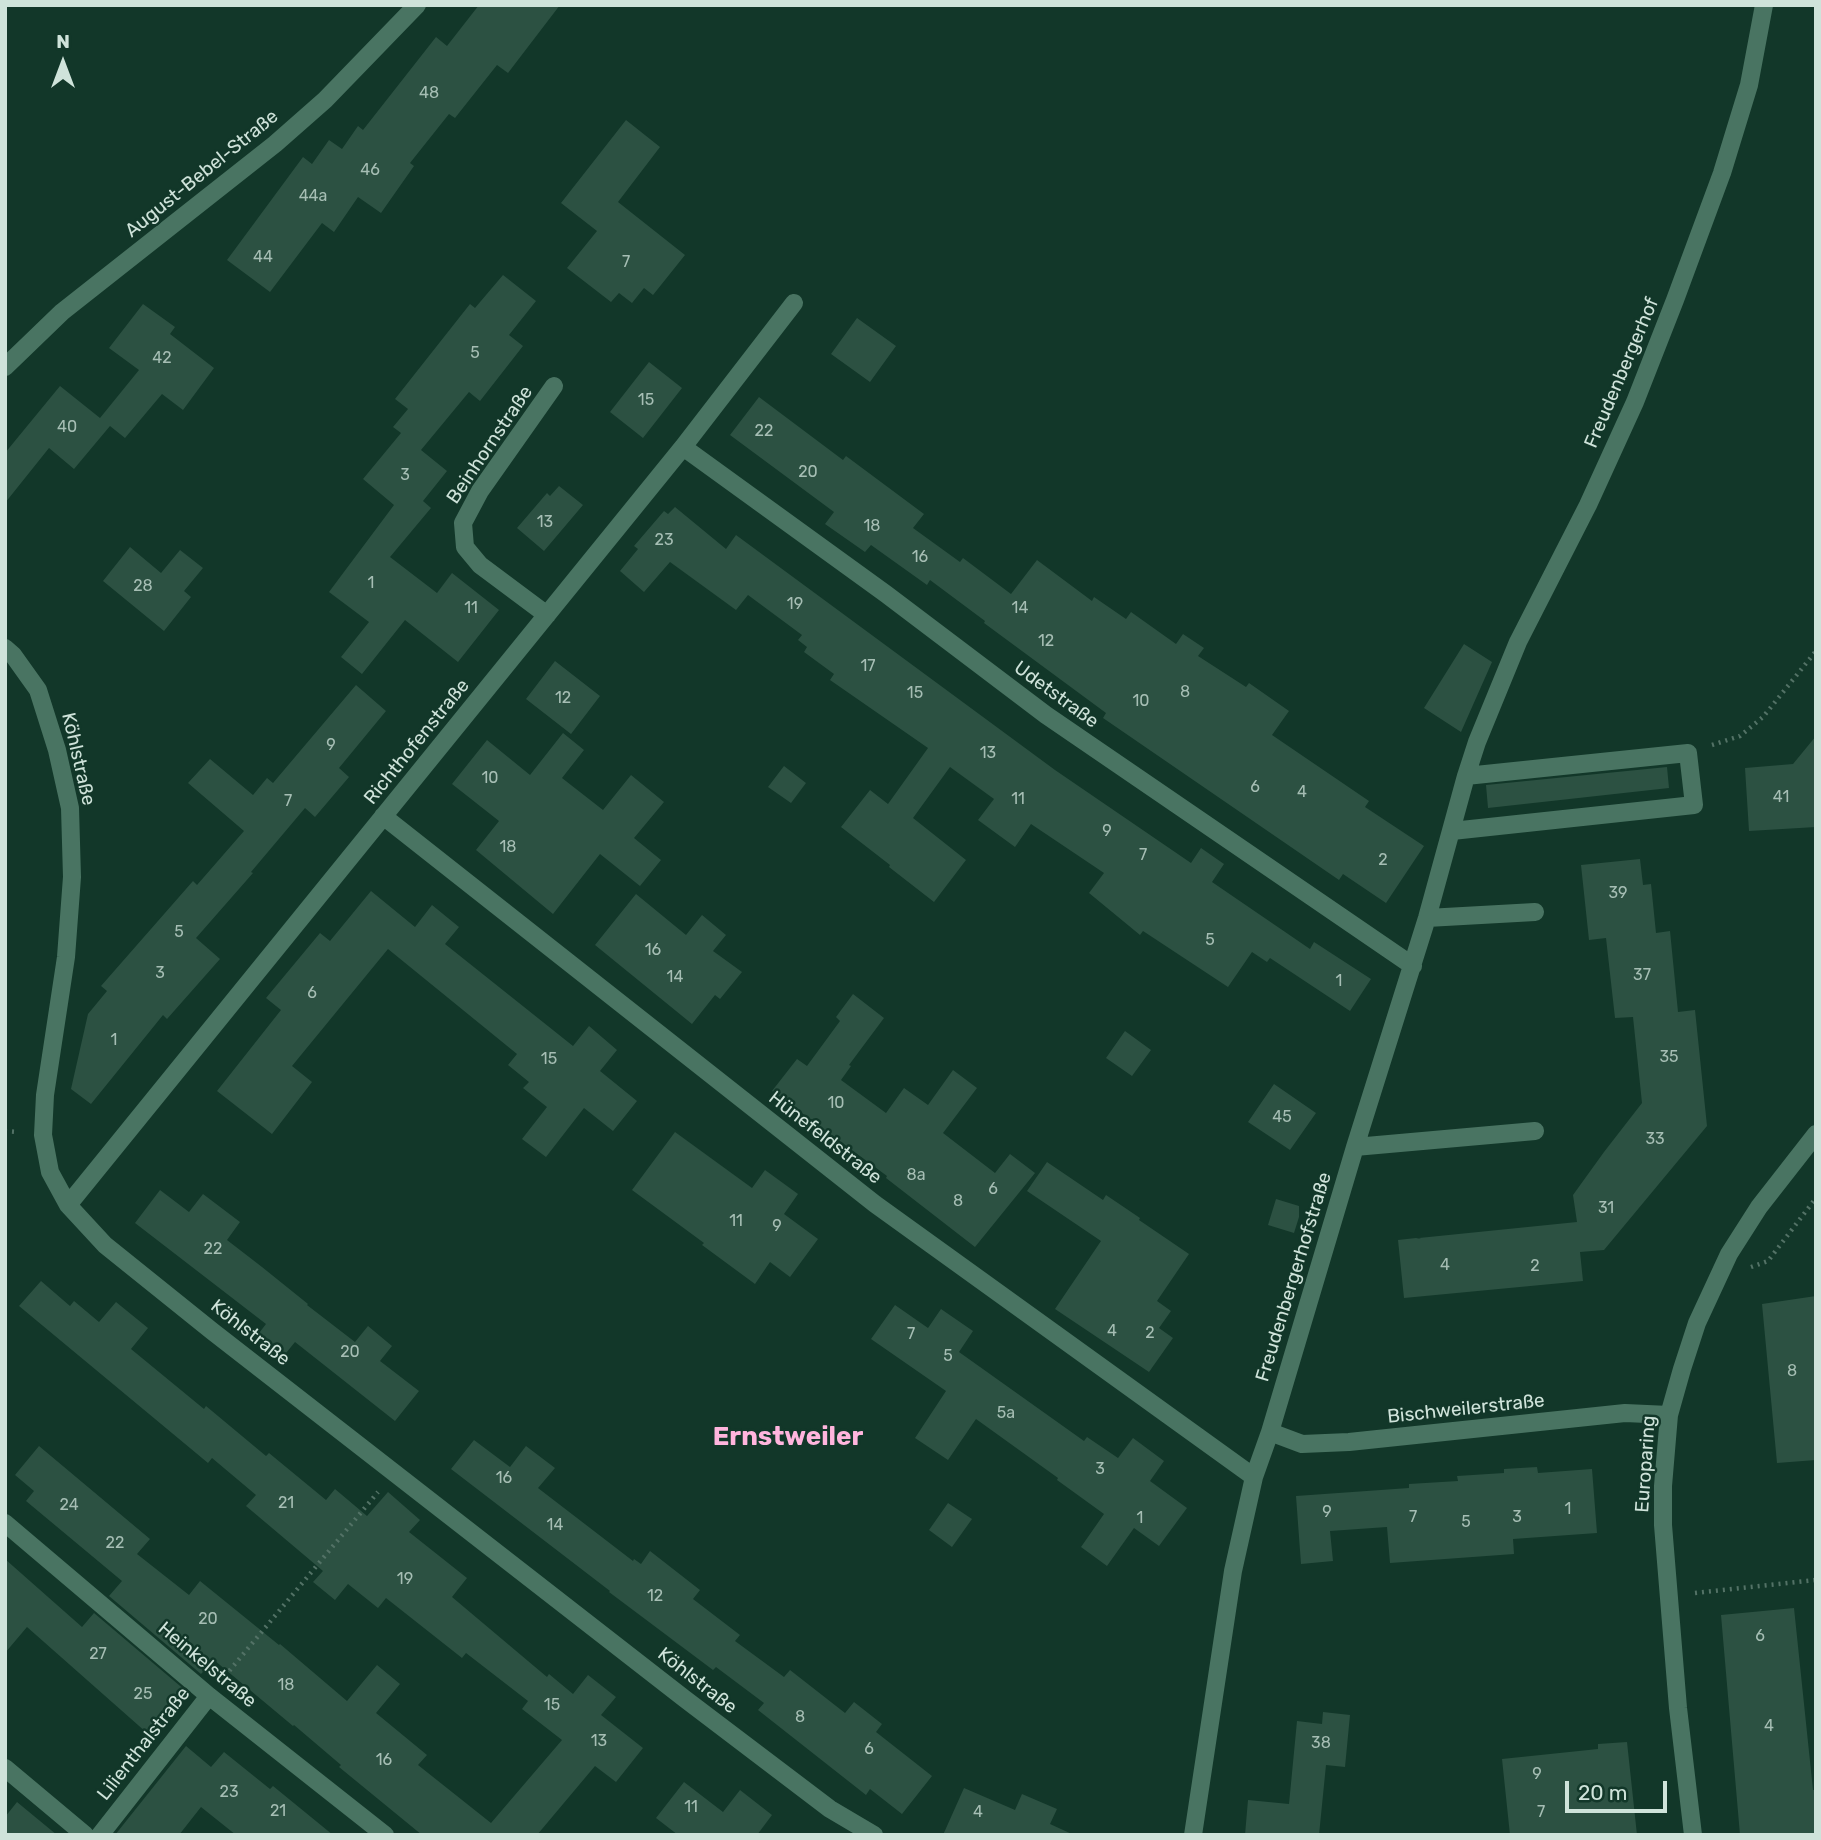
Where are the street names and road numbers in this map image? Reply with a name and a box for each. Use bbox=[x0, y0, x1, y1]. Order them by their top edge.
street label: August-Bebel-Straße bbox=[121, 105, 283, 243]
street label: Freudenbergerhof bbox=[1580, 294, 1664, 452]
street label: Beinhornstraße bbox=[442, 382, 538, 508]
street label: Udetstraße bbox=[1009, 657, 1103, 733]
street label: Richthofenstraße bbox=[360, 675, 474, 809]
street label: Köhlstraße bbox=[56, 710, 100, 808]
street label: Hünefeldstraße bbox=[764, 1087, 886, 1189]
street label: Freudenbergerhofstraße bbox=[1251, 1170, 1337, 1384]
street label: Köhlstraße bbox=[206, 1295, 294, 1371]
street label: Bischweilerstraße bbox=[1386, 1389, 1546, 1429]
street label: Europaring bbox=[1631, 1415, 1661, 1513]
street label: Heinkelstraße bbox=[153, 1617, 261, 1713]
street label: Köhlstraße bbox=[653, 1643, 741, 1719]
street label: Lilienthalstraße bbox=[93, 1683, 195, 1805]

